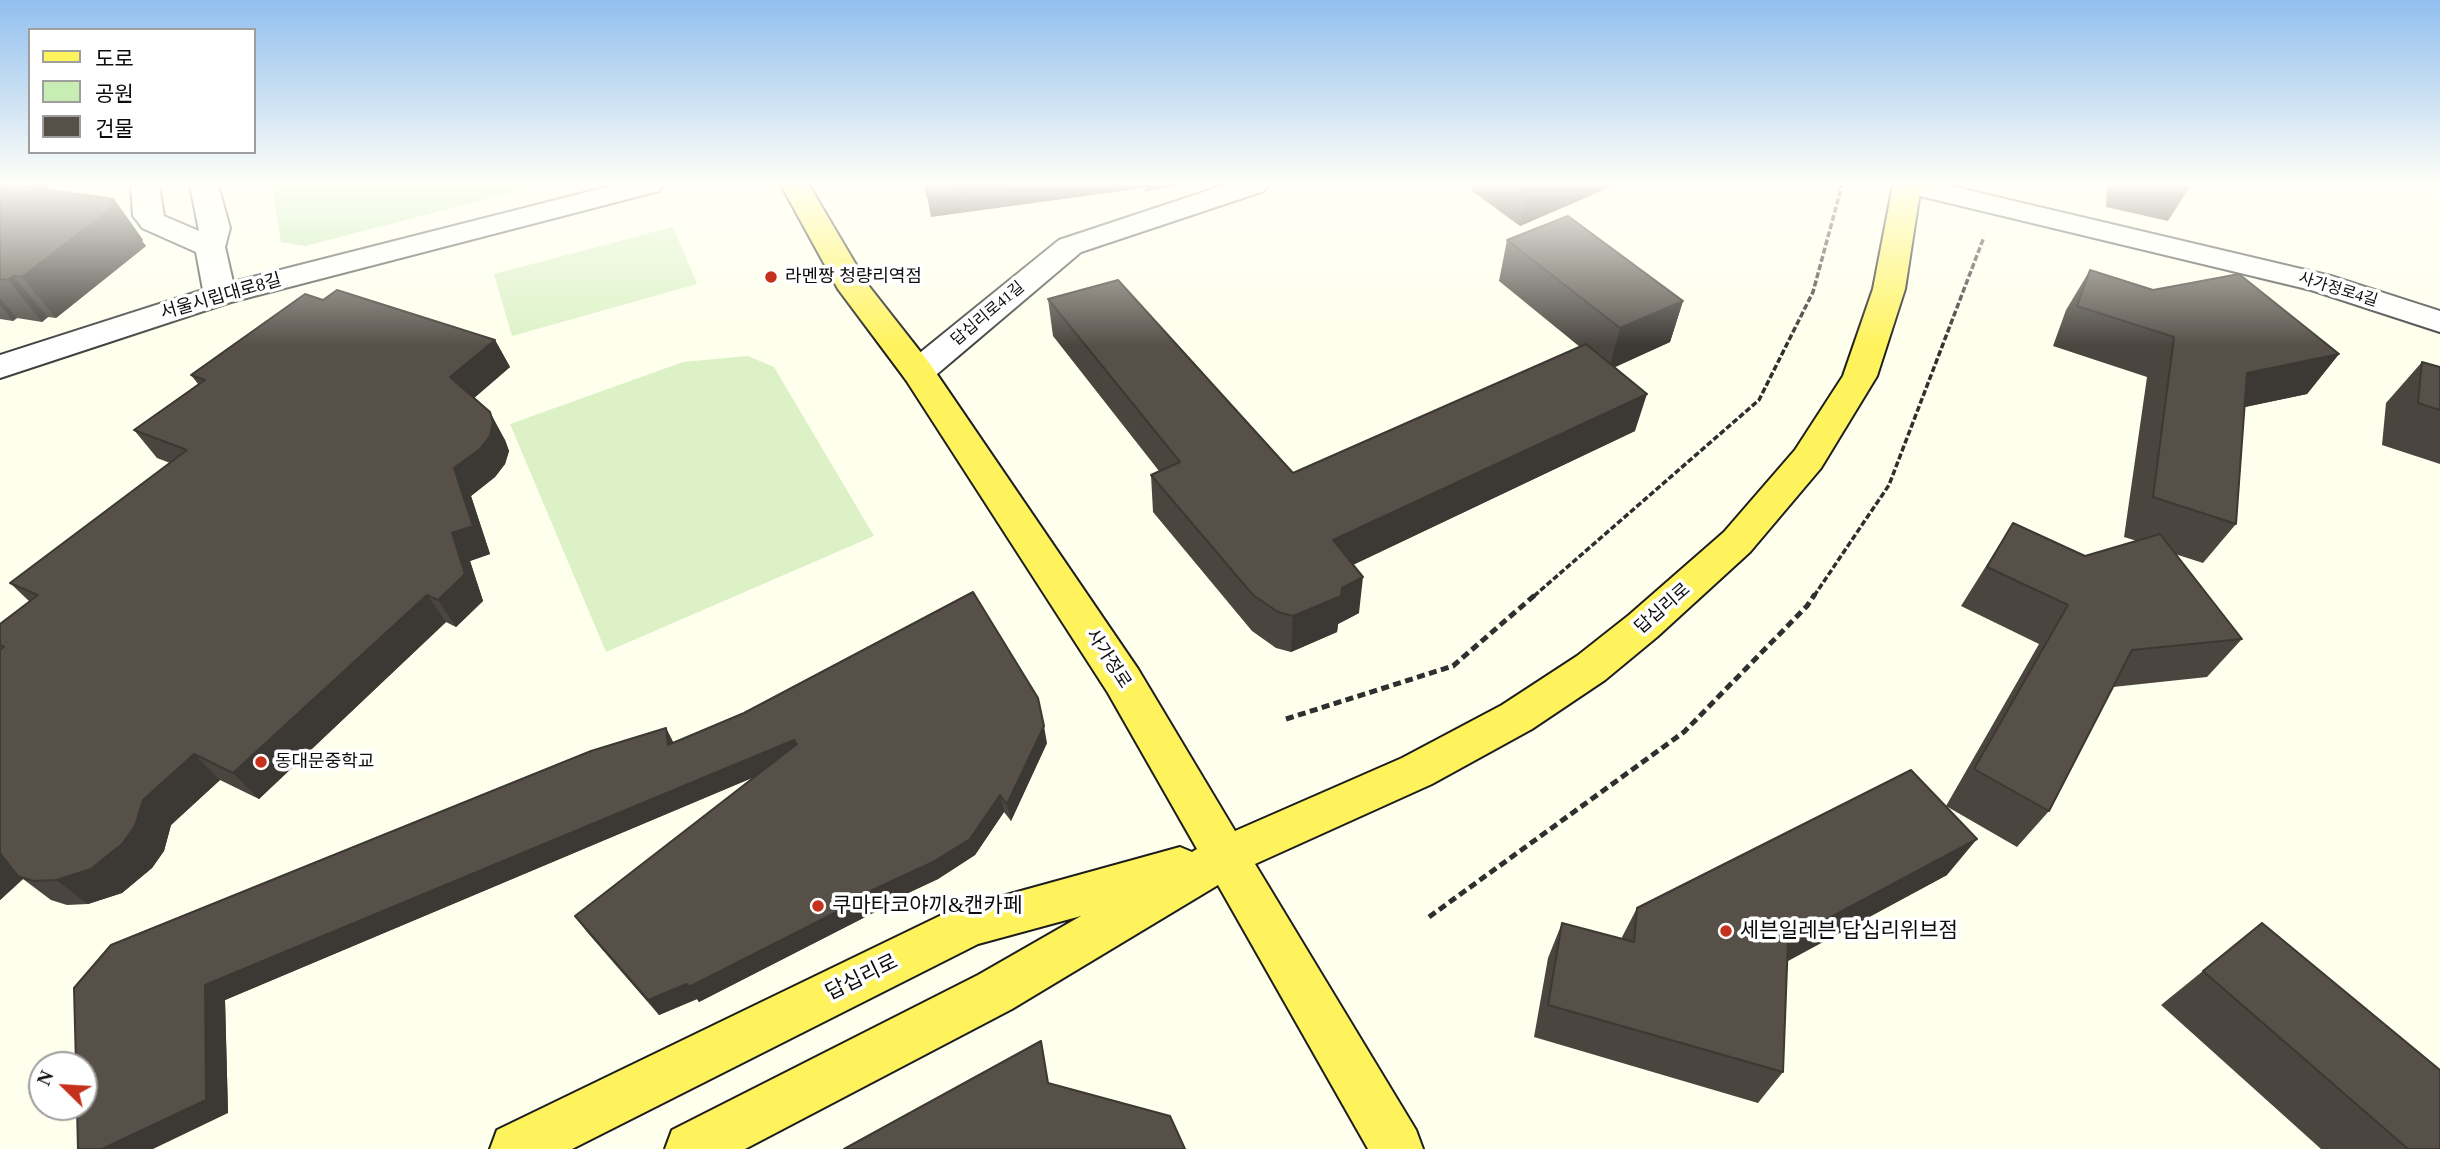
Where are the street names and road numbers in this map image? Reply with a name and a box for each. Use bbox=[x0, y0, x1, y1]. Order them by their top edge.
street label: 서울시립대로8길 bbox=[158, 269, 284, 325]
street label: 사가정로4길 bbox=[2296, 269, 2380, 311]
street label: 답십리로41길 bbox=[948, 278, 1028, 350]
street label: 답십리로 bbox=[1631, 579, 1695, 639]
street label: 사가정로 bbox=[1081, 625, 1135, 693]
street label: 답십리로 bbox=[822, 950, 902, 1006]

